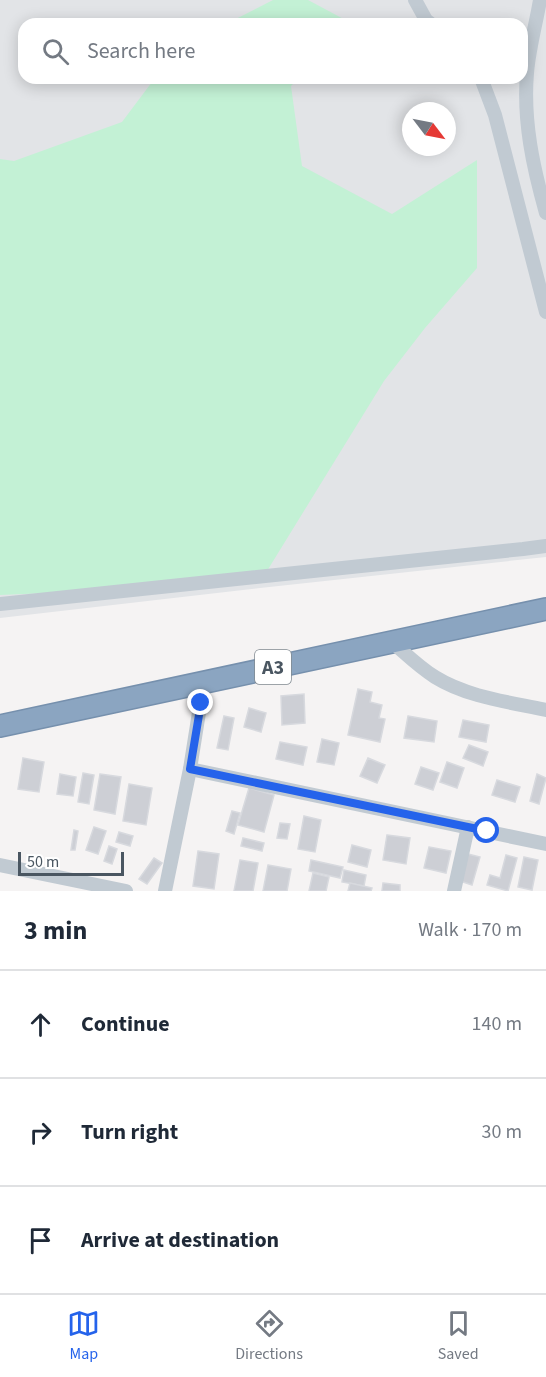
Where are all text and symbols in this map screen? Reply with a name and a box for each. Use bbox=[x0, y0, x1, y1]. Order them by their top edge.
search box bbox=[18, 18, 528, 84]
icon: search bbox=[39, 35, 72, 68]
text: Search here bbox=[87, 35, 195, 67]
north arrow bbox=[402, 102, 456, 156]
road number: A3 bbox=[255, 650, 291, 684]
route end bbox=[187, 689, 213, 715]
route start bbox=[473, 817, 499, 843]
scale bar bbox=[18, 849, 124, 876]
text: 50 m bbox=[27, 851, 59, 873]
text: 3 min bbox=[24, 912, 87, 949]
text: Walk · 170 m bbox=[418, 916, 522, 944]
icon: ahead bbox=[24, 1008, 57, 1041]
text: Continue bbox=[81, 1008, 170, 1040]
text: 140 m bbox=[472, 1010, 522, 1038]
icon: right bbox=[24, 1116, 57, 1149]
text: Turn right bbox=[81, 1116, 178, 1148]
text: 30 m bbox=[482, 1118, 522, 1146]
icon: arrive bbox=[24, 1224, 57, 1257]
text: Arrive at destination bbox=[81, 1224, 279, 1256]
tab: Map bbox=[67, 1307, 100, 1365]
tab: Directions bbox=[235, 1307, 303, 1365]
tab: Saved bbox=[438, 1307, 479, 1365]

